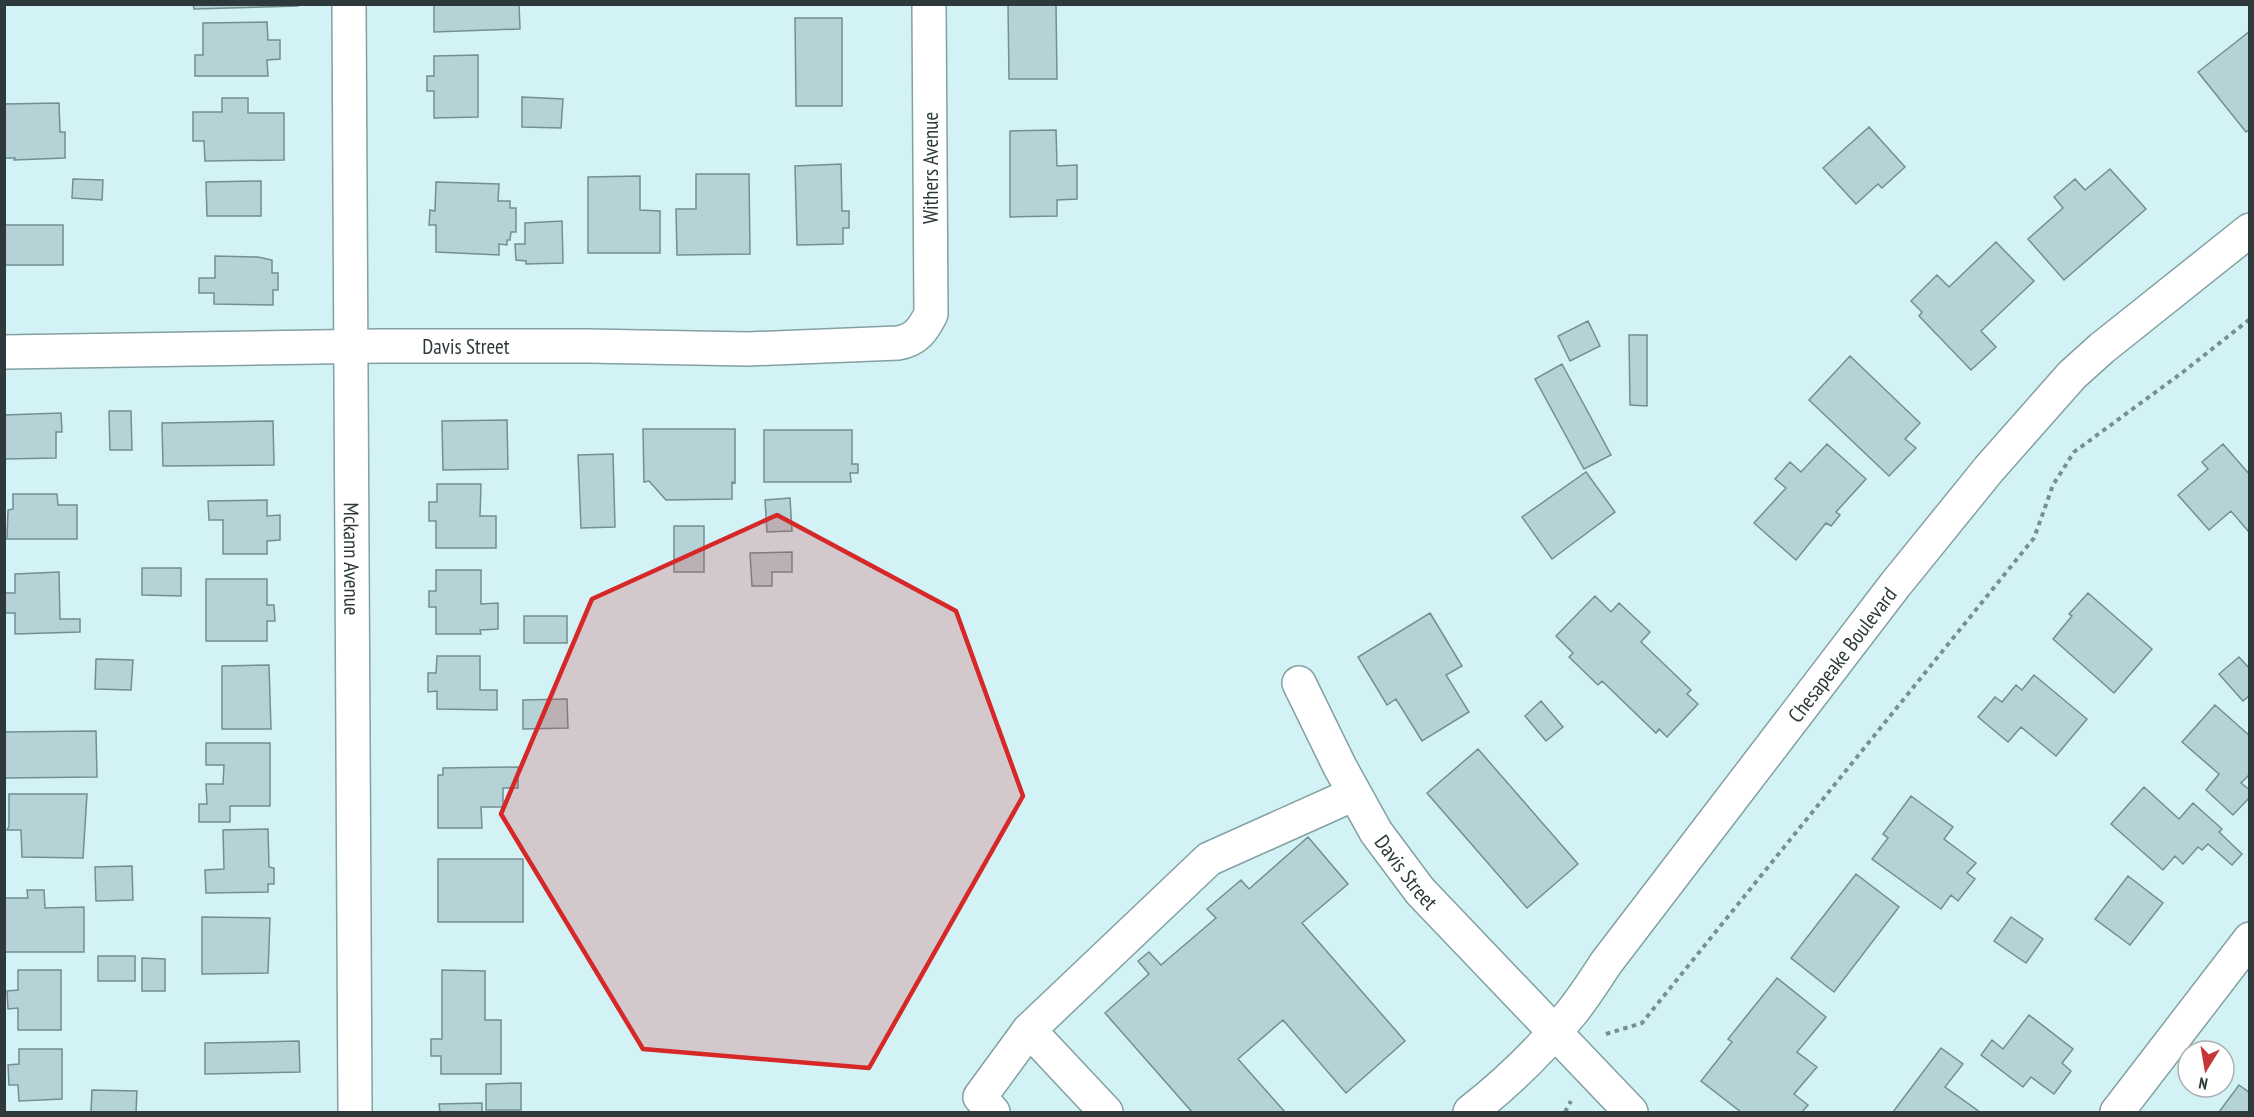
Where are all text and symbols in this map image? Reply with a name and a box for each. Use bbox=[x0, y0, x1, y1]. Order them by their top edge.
street label: Withers Avenue bbox=[917, 112, 944, 224]
street label: Davis Street bbox=[422, 333, 510, 360]
street label: Mckann Avenue bbox=[338, 502, 366, 616]
street label: Chesapeake Boulevard bbox=[1782, 582, 1902, 728]
street label: Davis Street bbox=[1369, 829, 1444, 915]
north arrow bbox=[2176, 1039, 2236, 1099]
text: N bbox=[2197, 1073, 2209, 1094]

